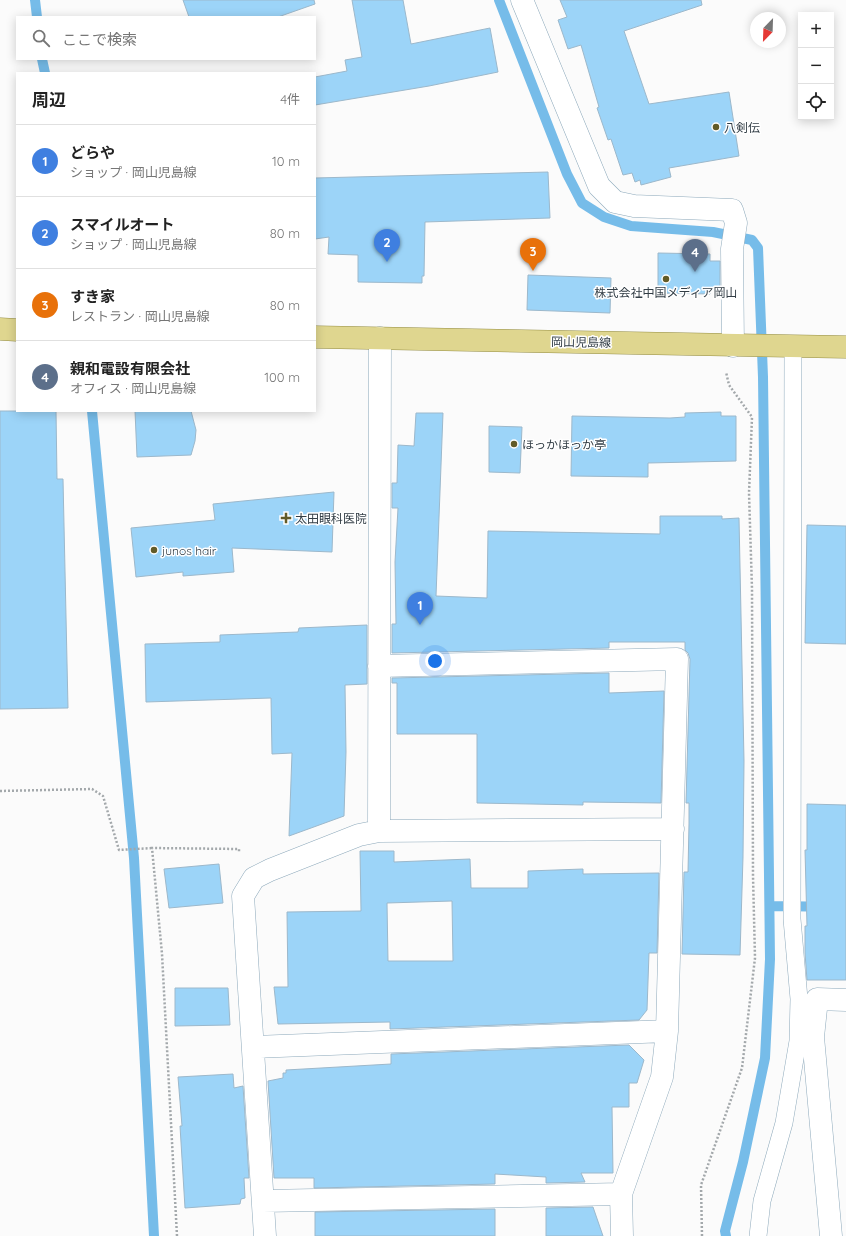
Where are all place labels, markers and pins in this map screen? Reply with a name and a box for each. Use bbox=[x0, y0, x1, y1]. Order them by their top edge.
place label: 八剣伝 bbox=[724, 120, 760, 135]
marker: 八剣伝 bbox=[711, 122, 721, 132]
pin: 2 bbox=[374, 229, 400, 262]
pin: 3 bbox=[520, 238, 546, 271]
pin: 4 bbox=[682, 239, 708, 272]
marker: 株式会社中国メディア岡山 bbox=[661, 274, 671, 284]
place label: 株式会社中国メディア岡山 bbox=[594, 285, 738, 300]
place label: ほっかほっか亭 bbox=[522, 437, 606, 452]
marker: ほっかほっか亭 bbox=[509, 439, 519, 449]
place label: 太田眼科医院 bbox=[295, 511, 367, 526]
marker: 太田眼科医院 bbox=[280, 512, 292, 524]
place label: junos hair bbox=[161, 543, 217, 558]
marker: junos hair bbox=[149, 545, 159, 555]
pin: 1 bbox=[407, 592, 433, 625]

